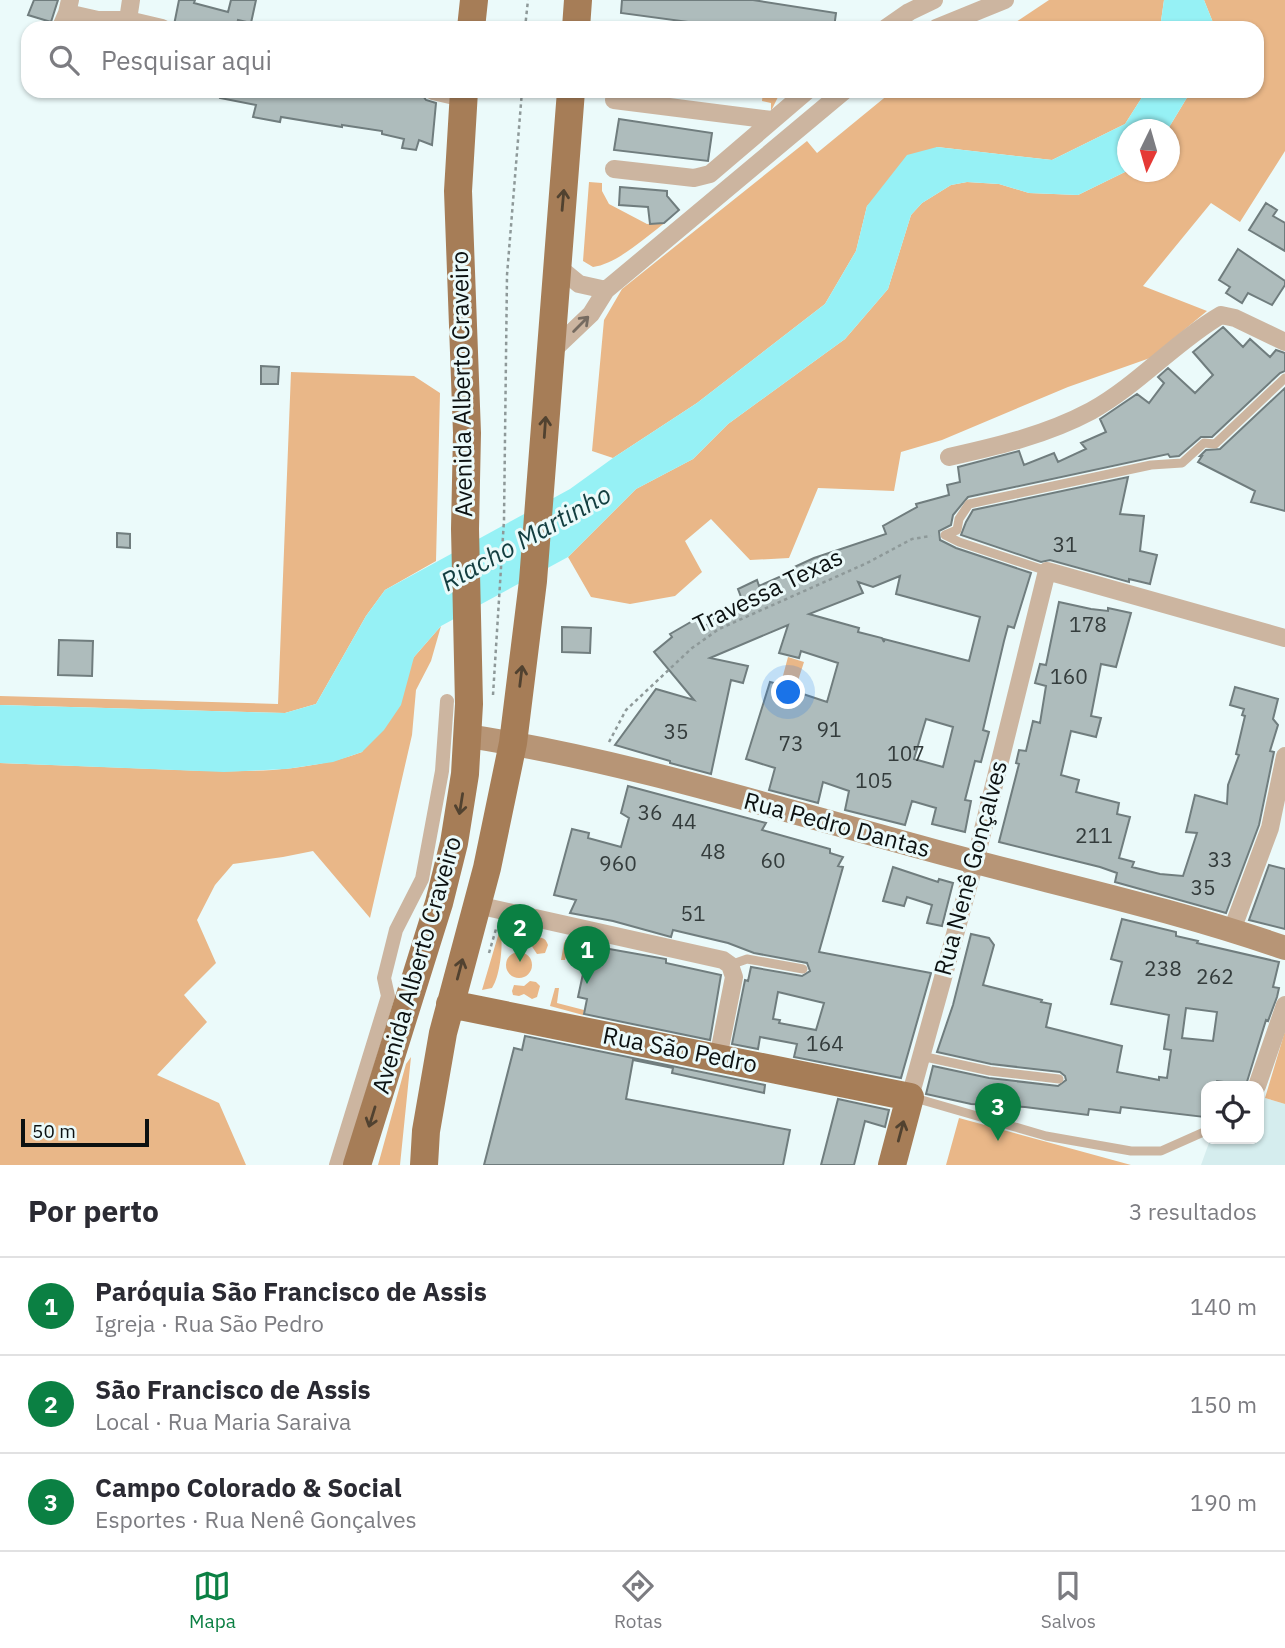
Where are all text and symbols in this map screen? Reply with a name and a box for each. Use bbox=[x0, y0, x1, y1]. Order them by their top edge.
search box bbox=[21, 21, 1264, 98]
icon: search bbox=[45, 41, 83, 79]
text: Pesquisar aqui bbox=[101, 43, 272, 77]
north arrow bbox=[1117, 119, 1180, 182]
one-way arrow bbox=[557, 189, 570, 212]
street label: Avenida Alberto Craveiro bbox=[443, 251, 479, 517]
one-way arrow bbox=[572, 316, 589, 333]
one-way arrow bbox=[539, 416, 552, 439]
water label: Riacho Martinho bbox=[434, 476, 617, 598]
house number: 31 bbox=[1052, 530, 1078, 558]
street label: Travessa Texas bbox=[688, 540, 847, 640]
house number: 178 bbox=[1069, 610, 1107, 638]
house number: 160 bbox=[1050, 662, 1088, 690]
one-way arrow bbox=[514, 665, 527, 688]
your location bbox=[771, 675, 805, 709]
house number: 91 bbox=[816, 715, 842, 743]
house number: 35 bbox=[663, 717, 689, 745]
house number: 73 bbox=[778, 729, 804, 757]
house number: 107 bbox=[887, 739, 925, 767]
street label: Rua Nenê Gonçalves bbox=[926, 757, 1014, 979]
house number: 105 bbox=[855, 766, 893, 794]
street label: Rua Pedro Dantas bbox=[740, 784, 934, 864]
one-way arrow bbox=[454, 792, 467, 815]
house number: 36 bbox=[637, 798, 663, 826]
house number: 44 bbox=[671, 807, 697, 835]
house number: 211 bbox=[1075, 821, 1113, 849]
street label: Avenida Alberto Craveiro bbox=[364, 832, 468, 1097]
house number: 48 bbox=[700, 837, 726, 865]
house number: 33 bbox=[1207, 845, 1233, 873]
house number: 60 bbox=[760, 846, 786, 874]
house number: 960 bbox=[599, 849, 637, 877]
house number: 35 bbox=[1190, 873, 1216, 901]
house number: 51 bbox=[680, 899, 706, 927]
pin: 2 bbox=[497, 904, 543, 962]
pin: 1 bbox=[564, 926, 610, 984]
house number: 238 bbox=[1144, 954, 1182, 982]
one-way arrow bbox=[454, 958, 467, 980]
house number: 262 bbox=[1196, 962, 1234, 990]
street label: Rua São Pedro bbox=[600, 1018, 760, 1080]
house number: 164 bbox=[806, 1029, 844, 1057]
map controls bbox=[1201, 1081, 1264, 1144]
button: locate bbox=[1201, 1081, 1264, 1144]
pin: 3 bbox=[975, 1083, 1021, 1141]
one-way arrow bbox=[365, 1105, 378, 1127]
scale bar bbox=[21, 1116, 149, 1148]
text: 50 m bbox=[32, 1119, 76, 1143]
one-way arrow bbox=[895, 1120, 908, 1143]
text: Por perto bbox=[28, 1191, 159, 1230]
text: 3 resultados bbox=[1129, 1196, 1257, 1226]
text: Paróquia São Francisco de Assis bbox=[95, 1274, 487, 1308]
text: 1 bbox=[44, 1291, 58, 1321]
text: 140 m bbox=[1190, 1291, 1257, 1321]
text: Igreja · Rua São Pedro bbox=[95, 1308, 324, 1338]
text: São Francisco de Assis bbox=[95, 1372, 371, 1406]
text: 2 bbox=[44, 1389, 58, 1419]
text: 150 m bbox=[1190, 1389, 1257, 1419]
text: Local · Rua Maria Saraiva bbox=[95, 1406, 351, 1436]
text: Campo Colorado & Social bbox=[95, 1470, 402, 1504]
text: 3 bbox=[44, 1487, 58, 1517]
text: 190 m bbox=[1190, 1487, 1257, 1517]
text: Esportes · Rua Nenê Gonçalves bbox=[95, 1504, 417, 1534]
tab: Mapa bbox=[189, 1567, 236, 1633]
tab: Rotas bbox=[614, 1567, 663, 1633]
tab: Salvos bbox=[1041, 1567, 1096, 1633]

